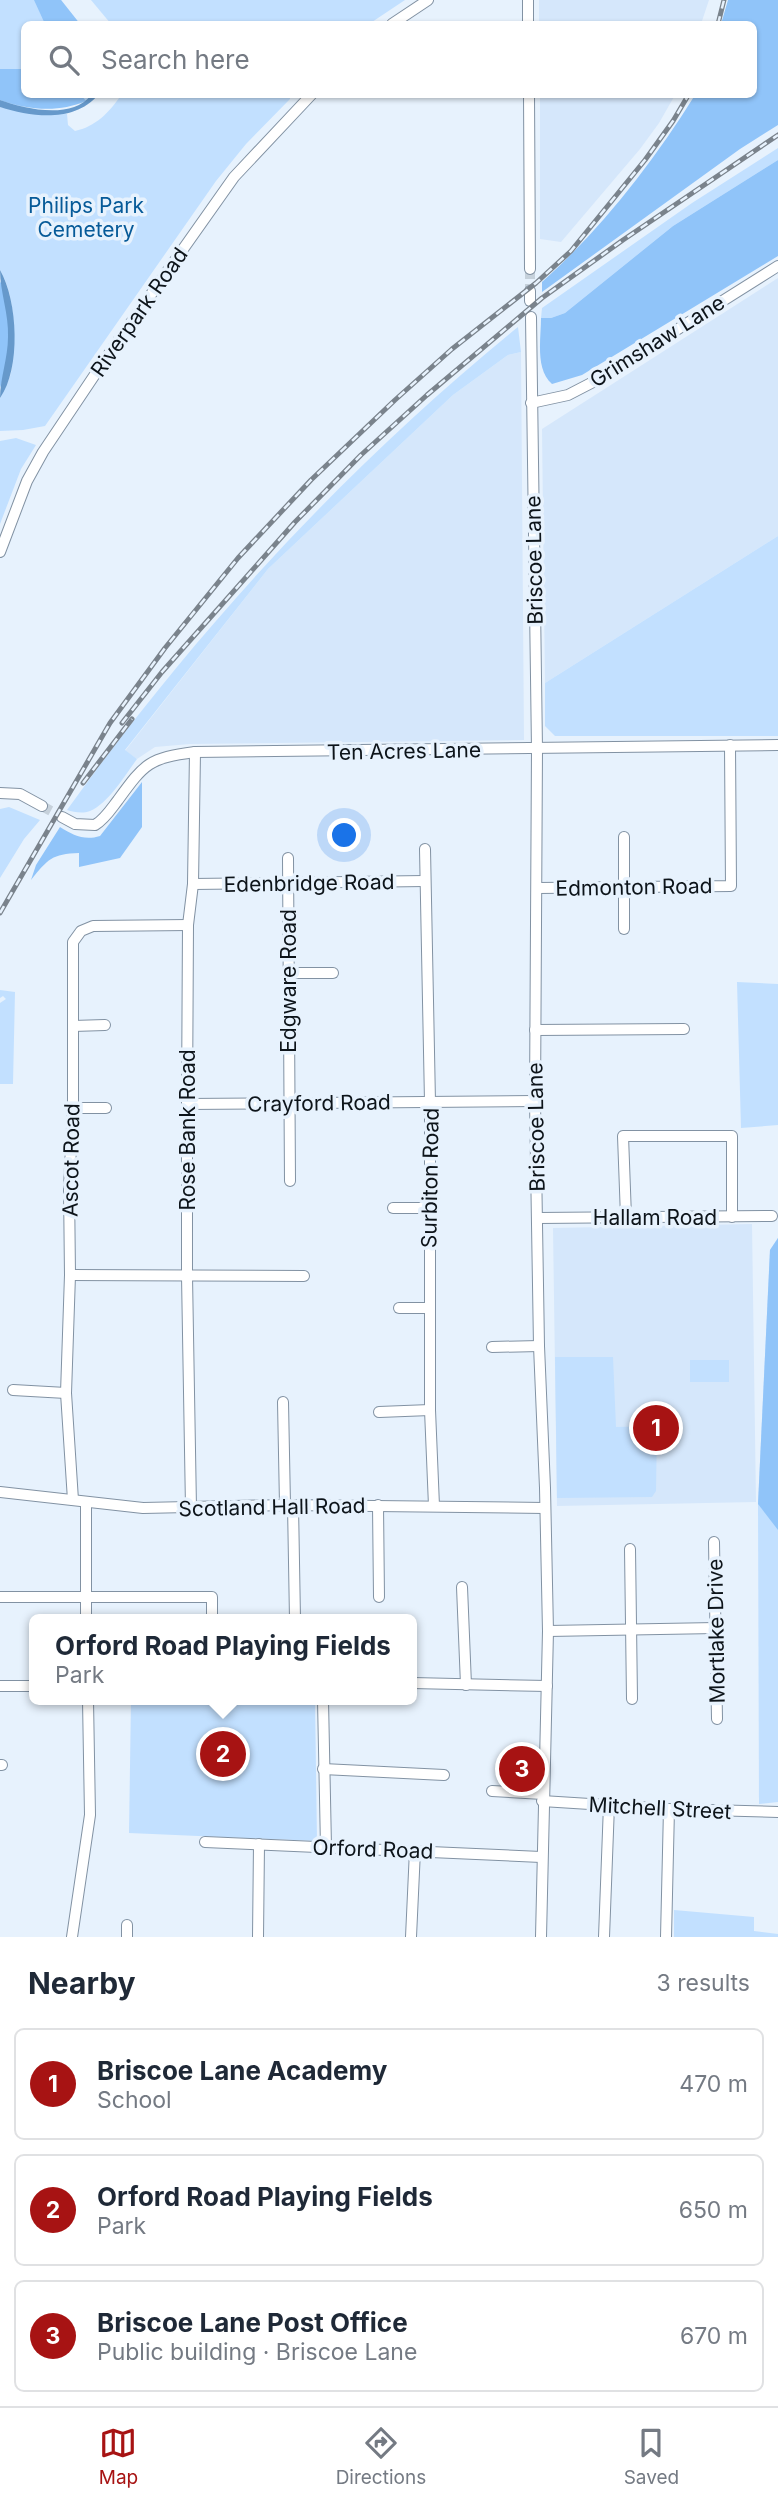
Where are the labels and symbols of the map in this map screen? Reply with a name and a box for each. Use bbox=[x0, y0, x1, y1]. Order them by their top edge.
park label: Philips Park Cemetery bbox=[28, 193, 144, 242]
street label: Riverpark Road bbox=[85, 243, 193, 381]
street label: Grimshaw Lane bbox=[585, 290, 729, 392]
street label: Briscoe Lane bbox=[520, 495, 548, 625]
street label: Ten Acres Lane bbox=[327, 737, 481, 765]
your location bbox=[327, 818, 361, 852]
street label: Edenbridge Road bbox=[223, 869, 395, 897]
street label: Edmonton Road bbox=[555, 873, 713, 901]
street label: Edgware Road bbox=[276, 909, 301, 1053]
street label: Rose Bank Road bbox=[175, 1049, 200, 1211]
street label: Briscoe Lane bbox=[522, 1062, 550, 1192]
street label: Crayford Road bbox=[247, 1089, 391, 1117]
street label: Ascot Road bbox=[58, 1103, 84, 1217]
street label: Surbiton Road bbox=[416, 1108, 444, 1248]
street label: Hallam Road bbox=[593, 1205, 717, 1230]
pin: 1 bbox=[633, 1402, 679, 1454]
street label: Scotland Hall Road bbox=[178, 1493, 366, 1521]
street label: Mortlake Drive bbox=[702, 1558, 730, 1704]
pin: 2 bbox=[200, 1728, 246, 1780]
pin: 3 bbox=[499, 1743, 545, 1795]
street label: Mitchell Street bbox=[588, 1792, 732, 1824]
street label: Orford Road bbox=[312, 1834, 434, 1864]

